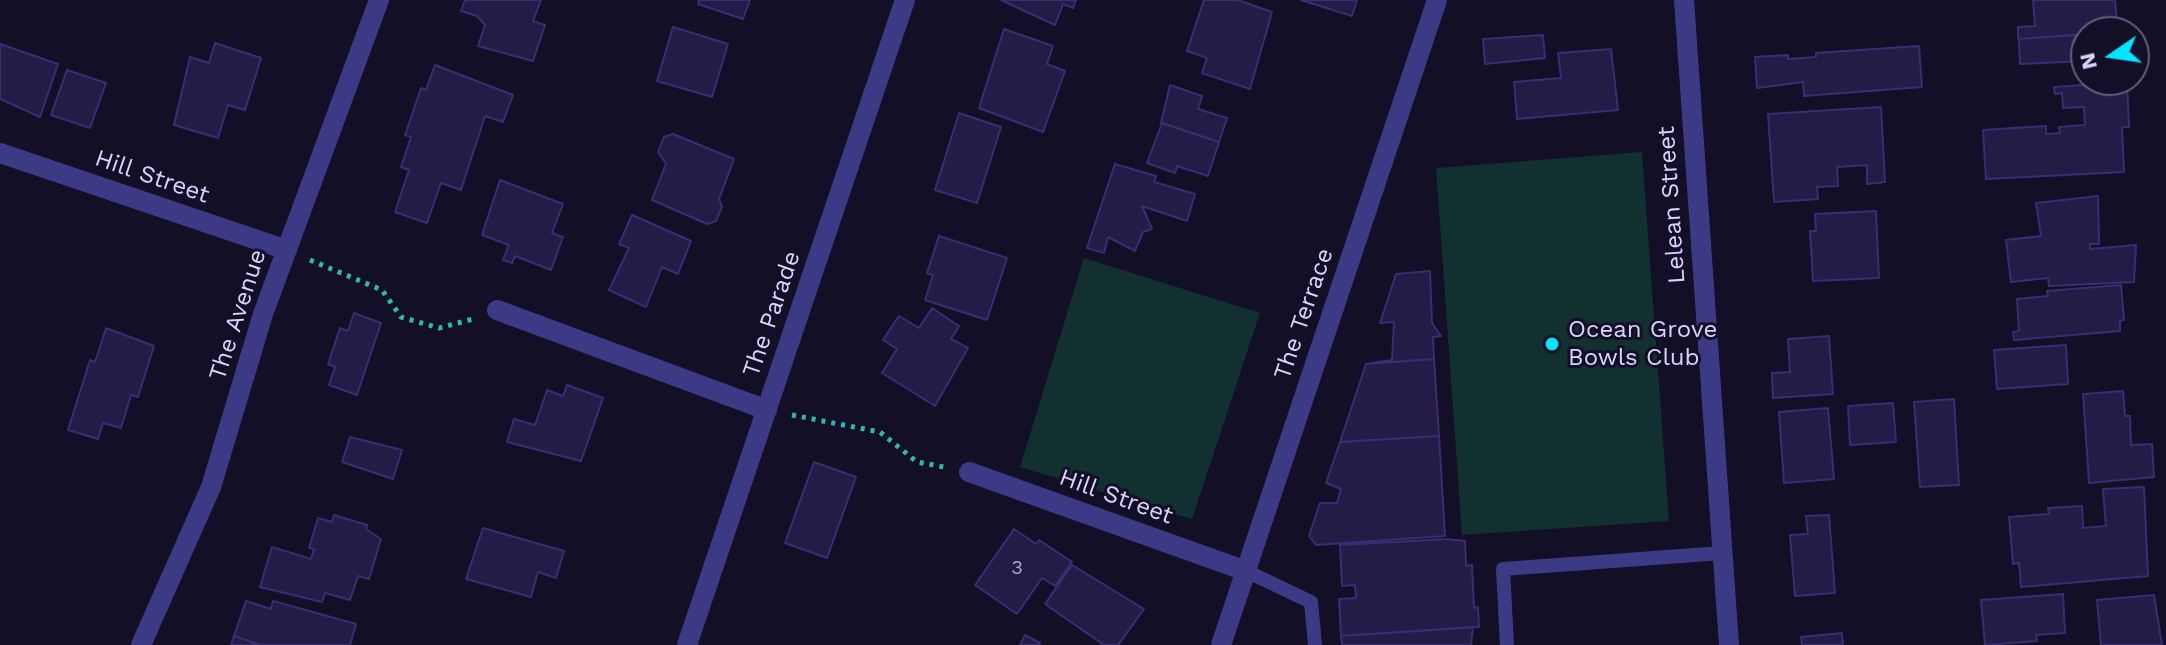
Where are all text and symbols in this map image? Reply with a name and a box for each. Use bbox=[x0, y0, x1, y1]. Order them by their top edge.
north arrow bbox=[2070, 16, 2150, 96]
text: N bbox=[2074, 50, 2102, 72]
street label: Lelean Street bbox=[1652, 125, 1692, 285]
street label: Hill Street bbox=[91, 144, 213, 210]
street label: The Terrace bbox=[1268, 245, 1340, 383]
street label: The Avenue bbox=[203, 246, 273, 384]
street label: The Parade bbox=[737, 247, 807, 381]
place label: Ocean Grove Bowls Club bbox=[1568, 316, 1717, 372]
marker: Ocean Grove Bowls Club bbox=[1543, 335, 1561, 353]
street label: Hill Street bbox=[1055, 463, 1177, 531]
house number: 3 bbox=[1011, 556, 1023, 580]

